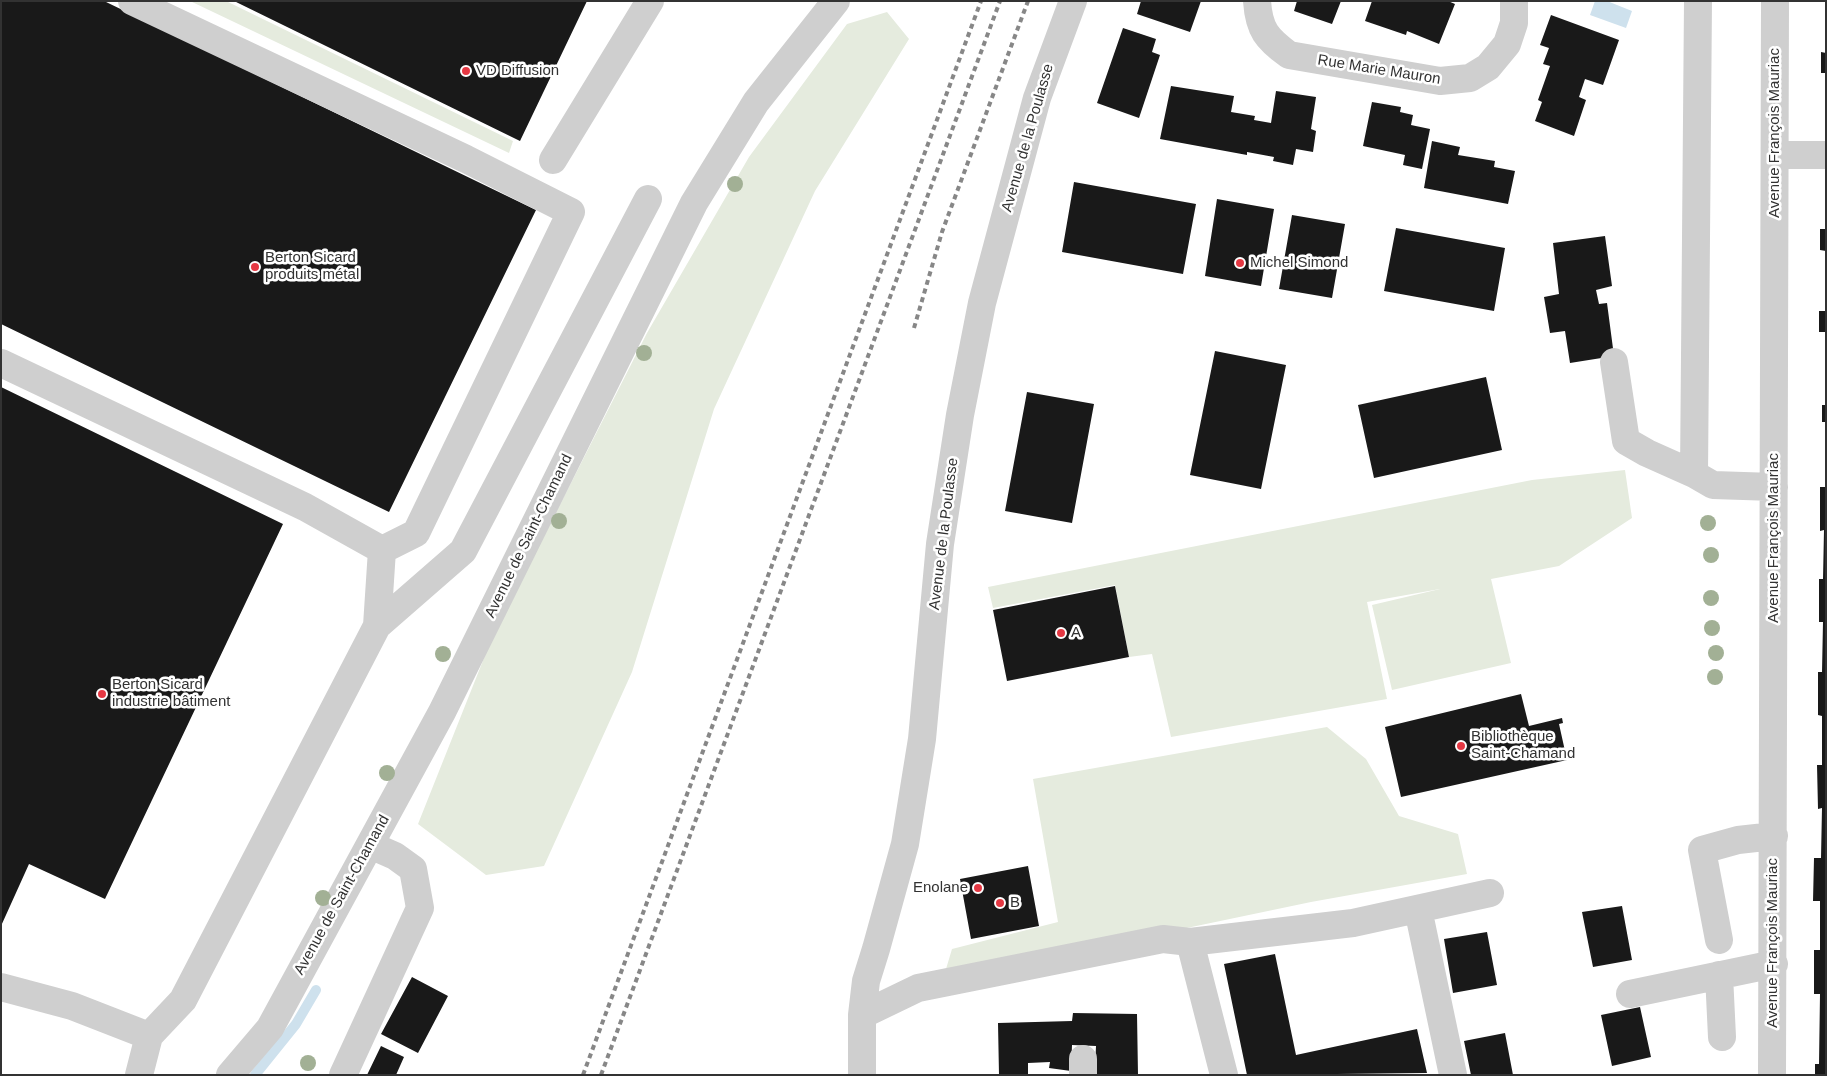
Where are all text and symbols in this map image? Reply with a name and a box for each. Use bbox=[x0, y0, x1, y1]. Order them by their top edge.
street label: Avenue François Mauriac bbox=[1766, 48, 1784, 218]
street label: Rue Marie Mauron bbox=[1316, 51, 1442, 89]
place label: VD Diffusion bbox=[476, 62, 559, 80]
street label: Avenue de la Poulasse bbox=[998, 62, 1058, 214]
marker: VD Diffusion bbox=[460, 65, 472, 77]
place label: Berton Sicard produits métal bbox=[265, 249, 359, 284]
place label: Michel Simond bbox=[1250, 254, 1348, 272]
marker: Michel Simond bbox=[1234, 257, 1246, 269]
marker: Berton Sicard produits métal bbox=[249, 261, 261, 273]
street label: Avenue de Saint-Chamand bbox=[481, 451, 577, 621]
street label: Avenue François Mauriac bbox=[1765, 453, 1783, 623]
street label: Avenue de la Poulasse bbox=[926, 457, 962, 611]
place label: A bbox=[1071, 624, 1081, 642]
marker: A bbox=[1055, 627, 1067, 639]
place label: Berton Sicard industrie bâtiment bbox=[112, 676, 230, 711]
marker: Berton Sicard industrie bâtiment bbox=[96, 688, 108, 700]
place label: Bibliothèque Saint-Chamand bbox=[1471, 728, 1575, 763]
marker: Bibliothèque Saint-Chamand bbox=[1455, 740, 1467, 752]
street label: Avenue de Saint-Chamand bbox=[291, 812, 393, 978]
street label: Avenue François Mauriac bbox=[1764, 858, 1782, 1028]
place label: Enolane bbox=[913, 879, 968, 897]
marker: Enolane bbox=[972, 882, 984, 894]
place label: B bbox=[1010, 894, 1020, 912]
marker: B bbox=[994, 897, 1006, 909]

